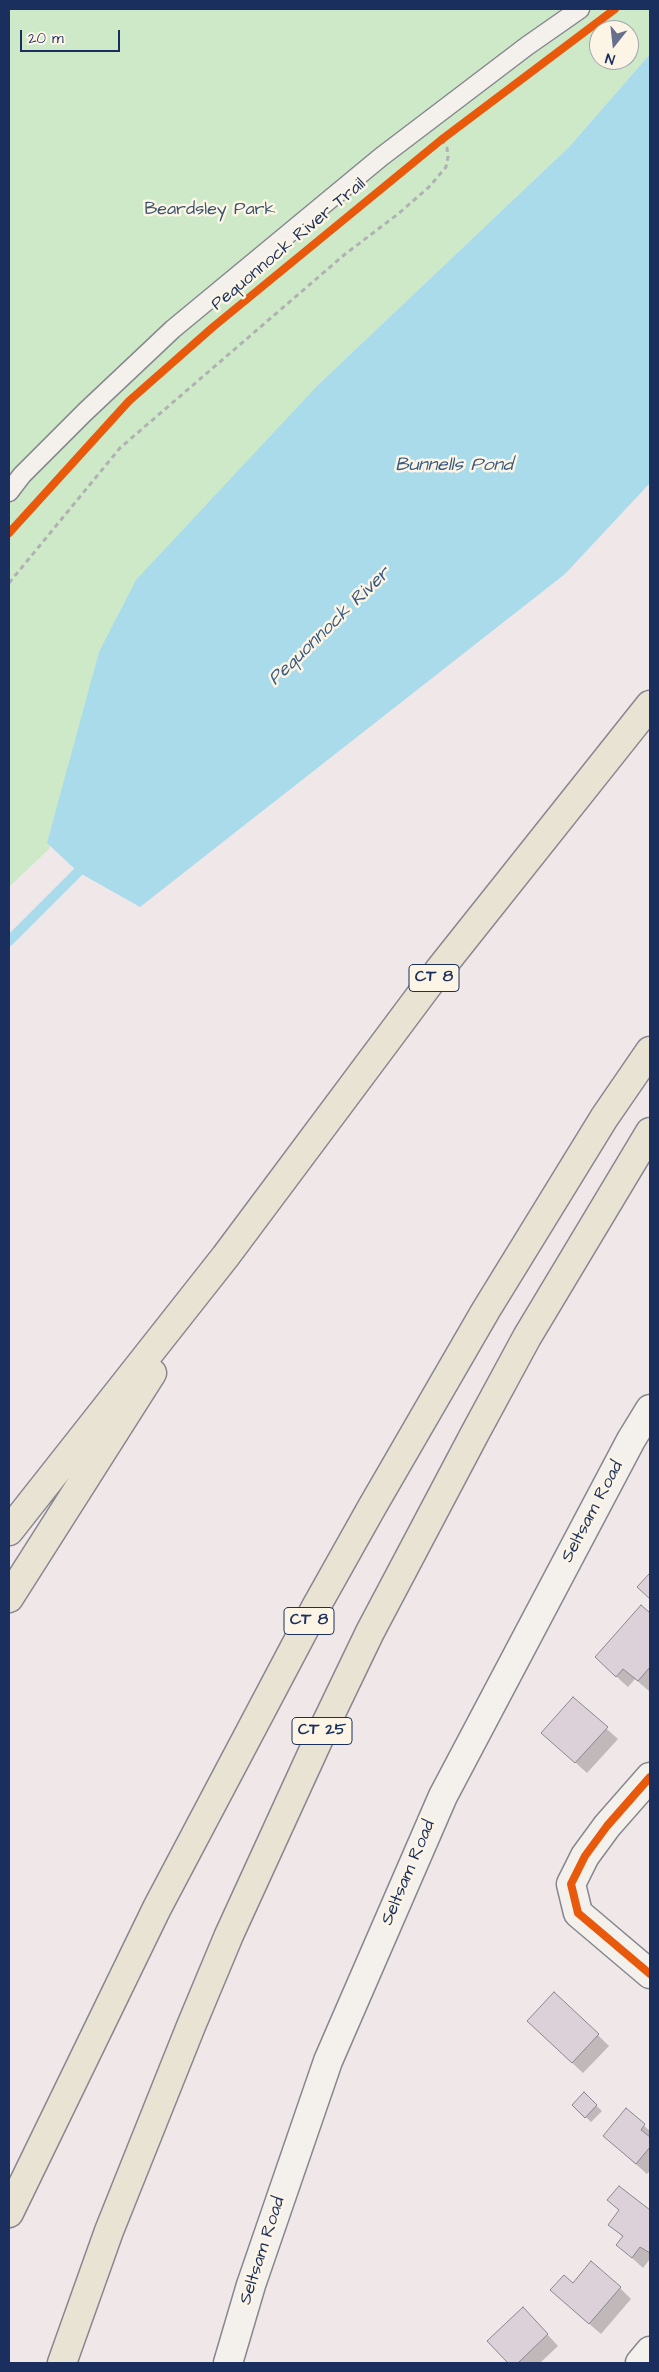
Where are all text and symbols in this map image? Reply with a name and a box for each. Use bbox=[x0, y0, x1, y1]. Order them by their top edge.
scale bar bbox=[22, 20, 122, 52]
north arrow bbox=[589, 20, 639, 70]
text: 20 m bbox=[28, 28, 64, 49]
text: N bbox=[603, 48, 617, 69]
street label: Pequonnock River Trail bbox=[207, 174, 371, 316]
park label: Beardsley Park bbox=[144, 199, 276, 221]
water label: Bunnells Pond bbox=[395, 455, 513, 477]
water label: Pequonnock River bbox=[264, 563, 396, 691]
road number: CT 8 bbox=[409, 964, 459, 991]
street label: Seltsam Road bbox=[557, 1457, 629, 1567]
road number: CT 8 bbox=[284, 1608, 334, 1634]
road number: CT 25 bbox=[292, 1718, 352, 1744]
street label: Seltsam Road bbox=[377, 1817, 441, 1929]
street label: Seltsam Road bbox=[235, 2194, 291, 2308]

